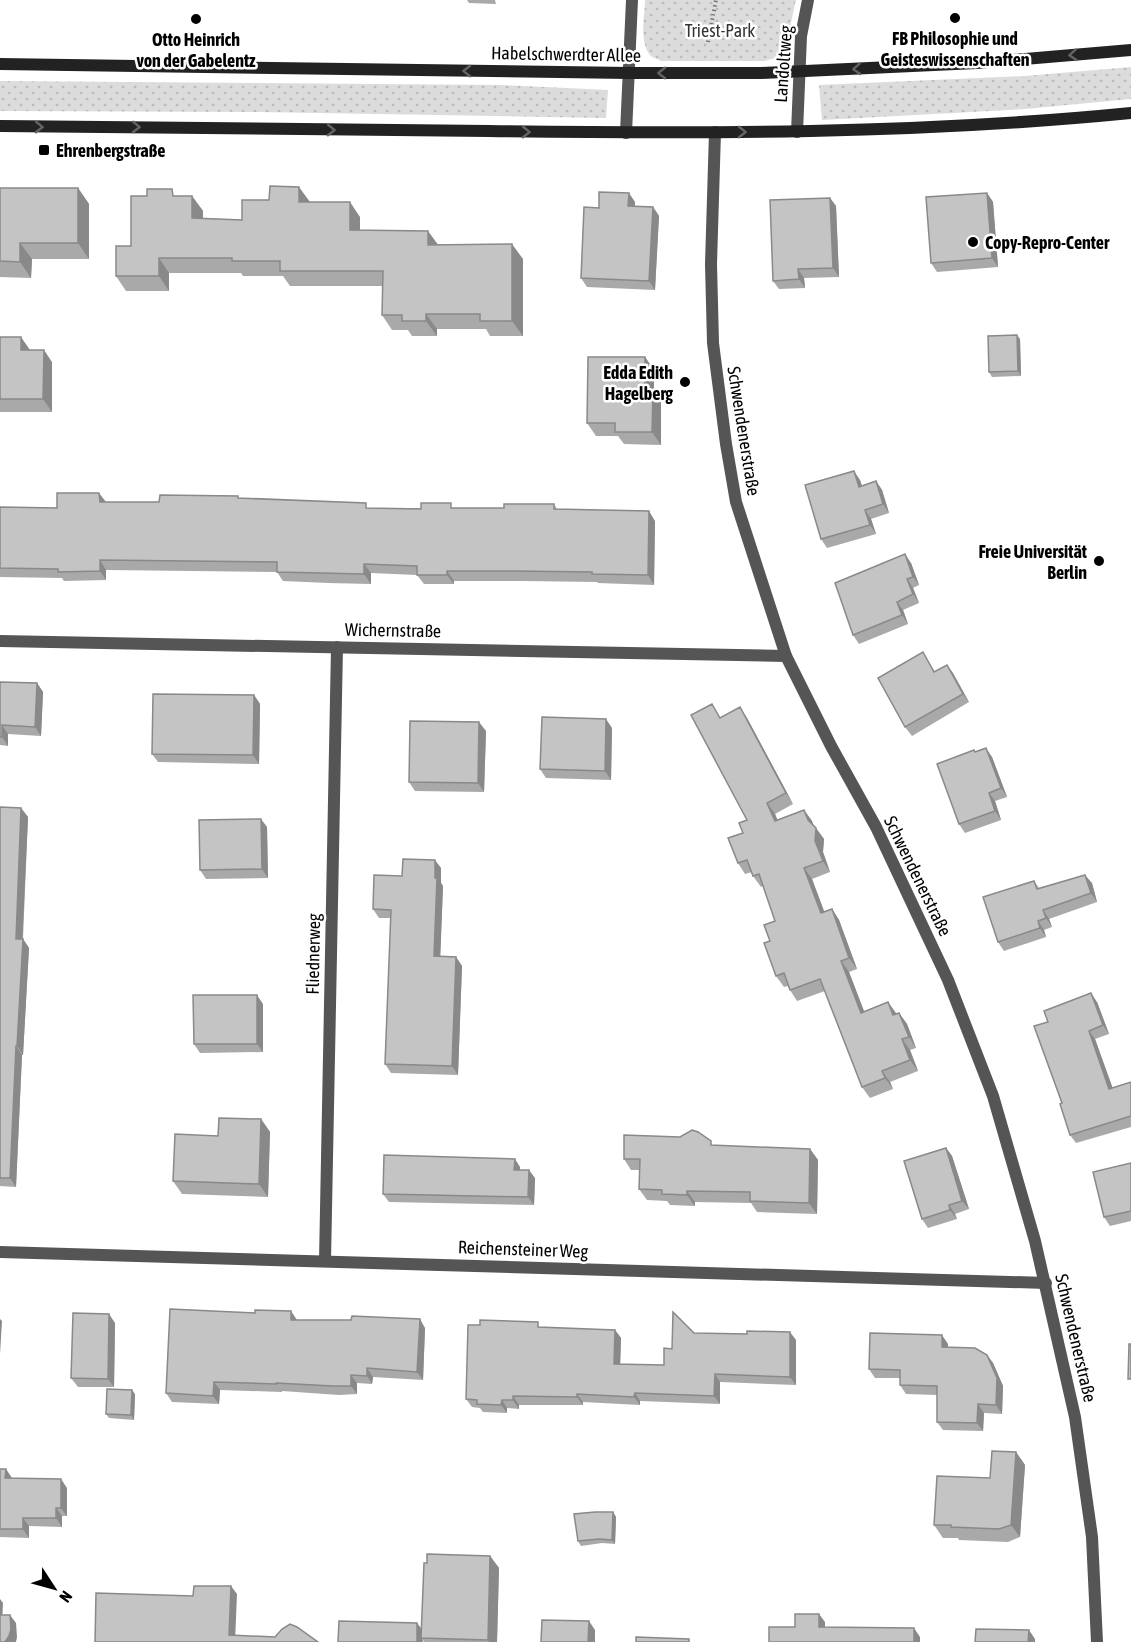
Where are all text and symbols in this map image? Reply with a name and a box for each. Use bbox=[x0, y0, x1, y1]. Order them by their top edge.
marker: FB Philosophie und Geisteswissenschaften bbox=[948, 11, 962, 25]
marker: Otto Heinrich von der Gabelentz bbox=[189, 12, 203, 26]
park label: Triest-Park bbox=[685, 20, 755, 41]
street label: Landoltweg bbox=[770, 24, 796, 103]
place label: FB Philosophie und Geisteswissenschaften bbox=[880, 28, 1030, 70]
place label: Otto Heinrich von der Gabelentz bbox=[136, 29, 256, 71]
street label: Habelschwerdter Allee bbox=[491, 42, 641, 66]
one-way arrow bbox=[1068, 48, 1077, 61]
one-way arrow bbox=[853, 63, 862, 76]
one-way arrow bbox=[463, 65, 472, 77]
one-way arrow bbox=[658, 67, 667, 79]
one-way arrow bbox=[34, 120, 43, 133]
one-way arrow bbox=[131, 121, 140, 134]
one-way arrow bbox=[326, 124, 335, 136]
one-way arrow bbox=[521, 126, 530, 138]
one-way arrow bbox=[737, 126, 746, 138]
place label: Ehrenbergstraße bbox=[56, 140, 165, 161]
marker: Ehrenbergstraße bbox=[37, 143, 51, 157]
place label: Copy-Repro-Center bbox=[985, 232, 1110, 253]
marker: Copy-Repro-Center bbox=[966, 235, 980, 249]
place label: Edda Edith Hagelberg bbox=[603, 362, 673, 404]
street label: Schwendenerstraße bbox=[723, 365, 765, 497]
marker: Edda Edith Hagelberg bbox=[678, 375, 692, 389]
place label: Freie Universität Berlin bbox=[978, 541, 1088, 583]
marker: Freie Universität Berlin bbox=[1092, 554, 1106, 568]
street label: Wichernstraße bbox=[345, 619, 441, 641]
street label: Schwendenerstraße bbox=[880, 813, 956, 939]
street label: Fliednerweg bbox=[302, 913, 324, 995]
street label: Reichensteiner Weg bbox=[457, 1236, 589, 1262]
street label: Schwendenerstraße bbox=[1051, 1272, 1101, 1404]
north arrow bbox=[24, 1558, 84, 1618]
text: N bbox=[56, 1588, 76, 1606]

